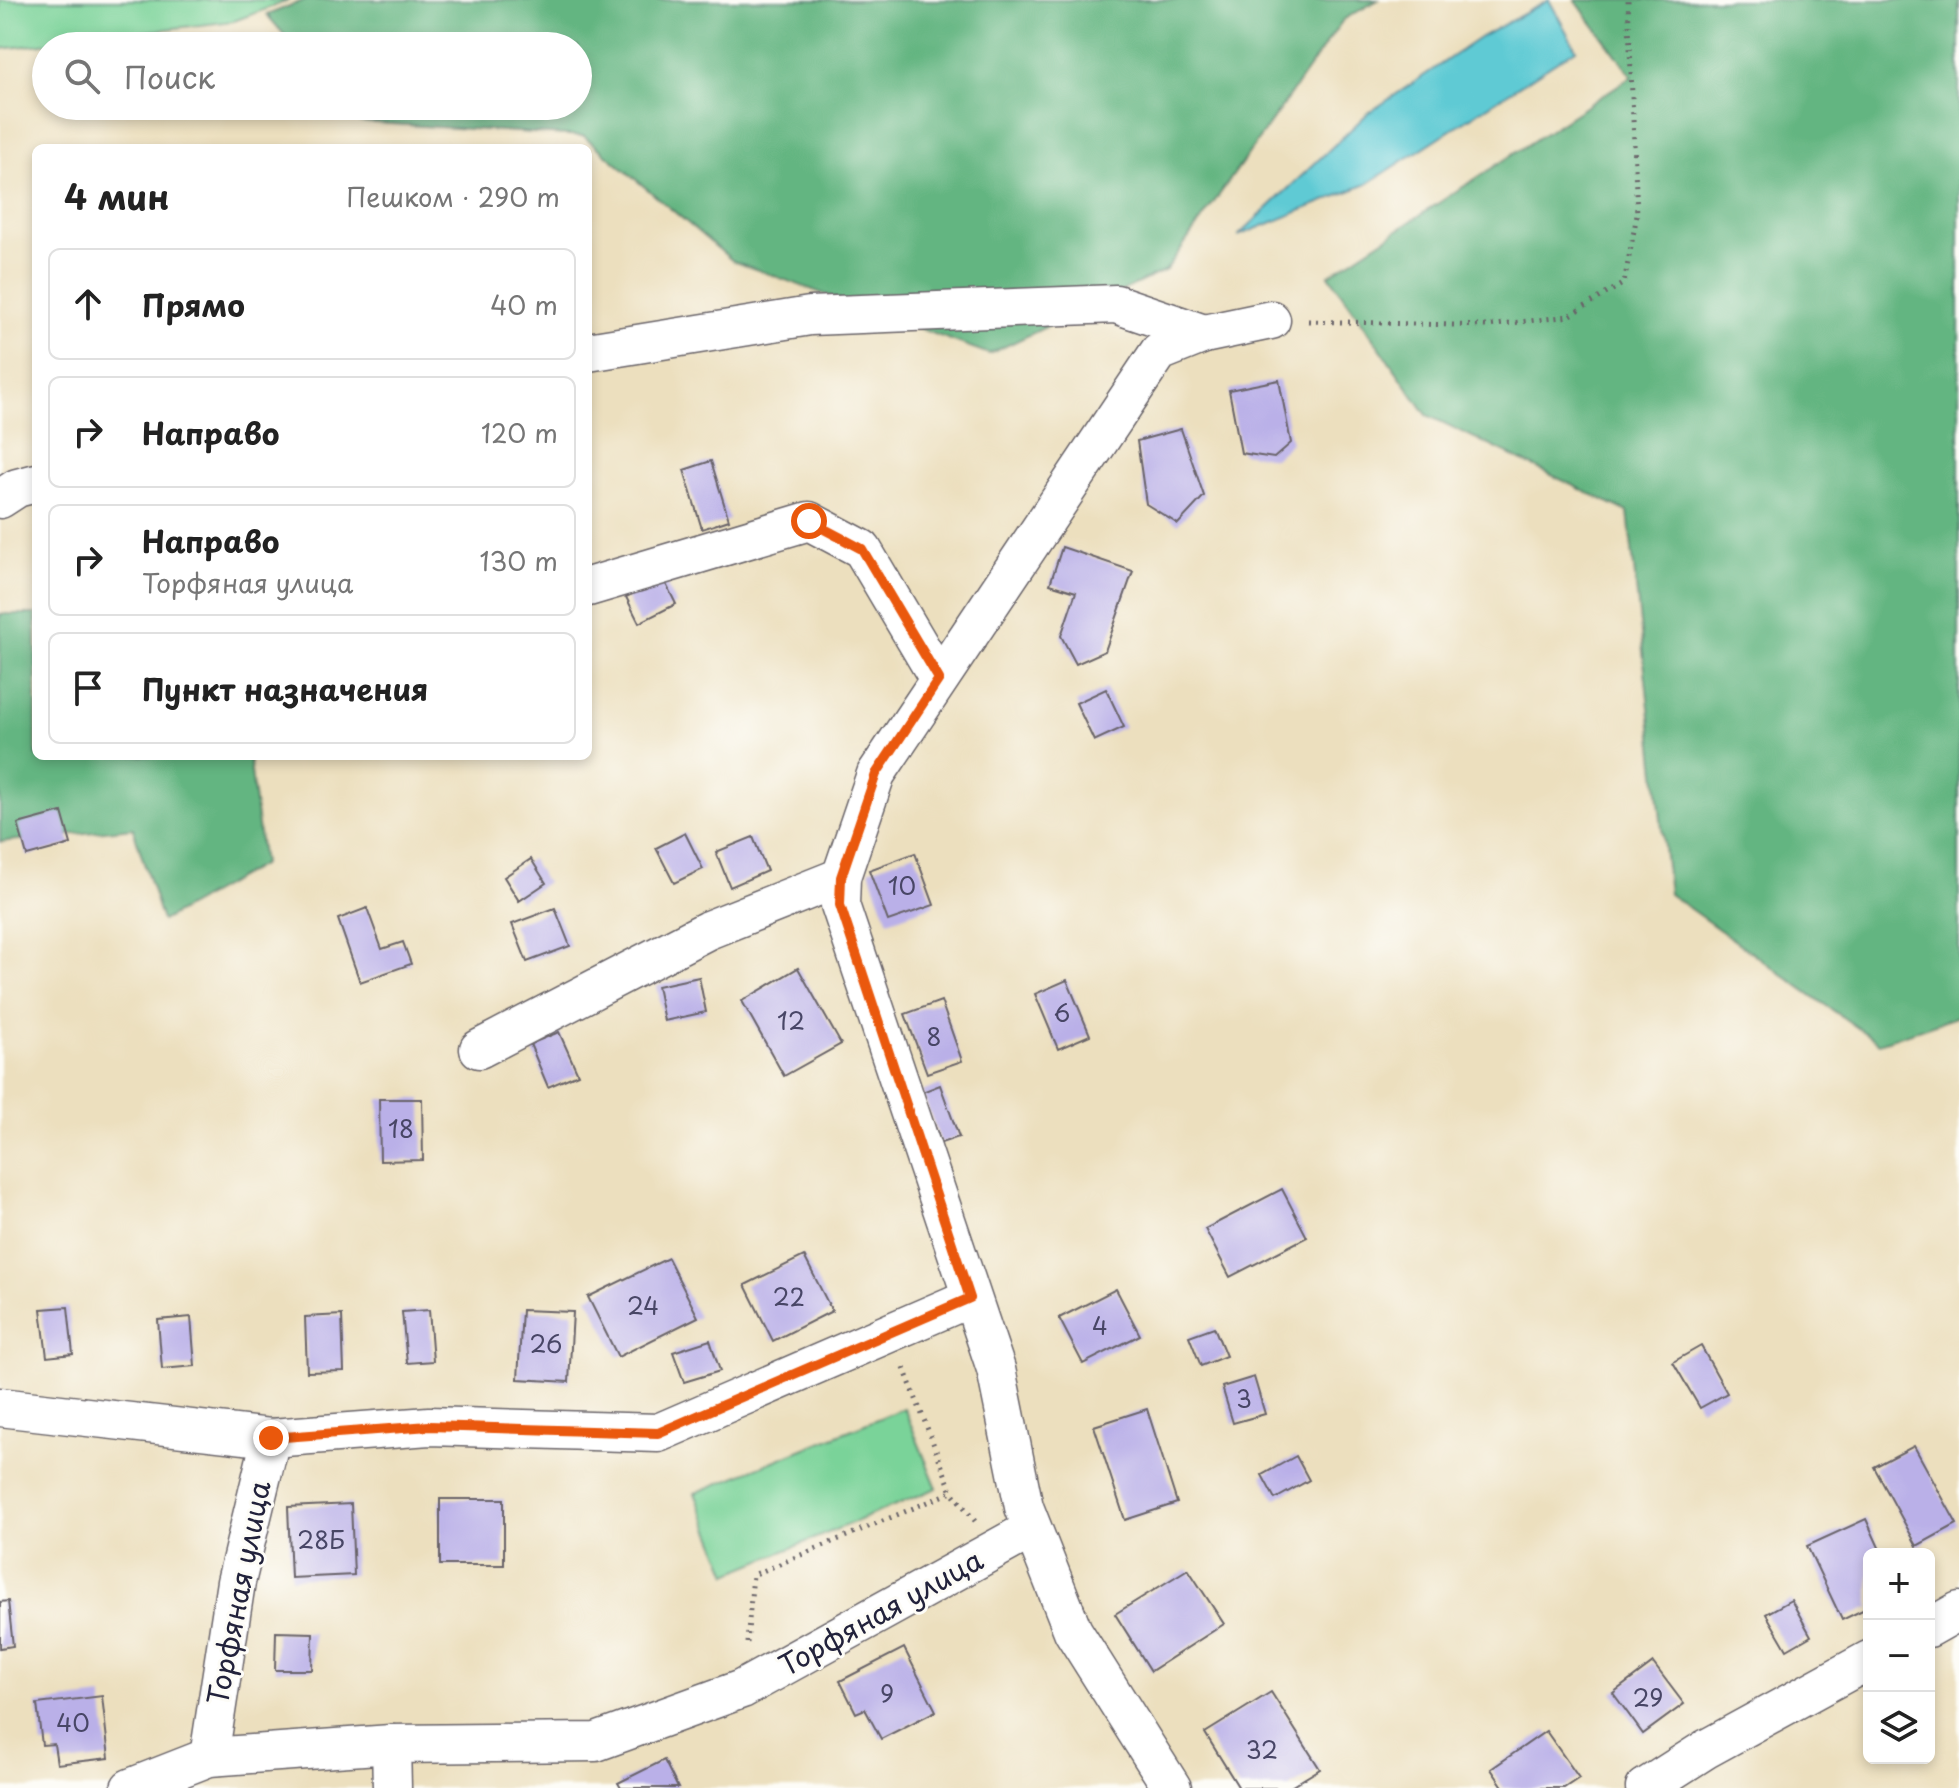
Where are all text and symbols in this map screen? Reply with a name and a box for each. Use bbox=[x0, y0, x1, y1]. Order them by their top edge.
search box bbox=[32, 32, 592, 120]
icon: search bbox=[60, 54, 104, 98]
text: Поиск bbox=[124, 54, 215, 99]
text: 4 мин bbox=[64, 170, 169, 222]
text: Пешком · 290 m bbox=[346, 177, 560, 216]
icon: ahead bbox=[66, 282, 110, 326]
text: Прямо bbox=[142, 282, 245, 327]
text: 40 m bbox=[490, 285, 558, 324]
icon: right bbox=[66, 410, 110, 454]
text: Направо bbox=[142, 410, 280, 455]
text: 120 m bbox=[481, 413, 558, 452]
route start bbox=[791, 503, 827, 539]
text: Направо bbox=[142, 518, 280, 563]
icon: right bbox=[66, 538, 110, 582]
text: 130 m bbox=[479, 541, 558, 580]
text: Торфяная улица bbox=[142, 563, 353, 602]
icon: arrive bbox=[66, 666, 110, 710]
text: Пункт назначения bbox=[142, 666, 428, 711]
house number: 10 bbox=[888, 867, 916, 903]
house number: 6 bbox=[1054, 994, 1070, 1030]
house number: 12 bbox=[777, 1002, 805, 1038]
house number: 8 bbox=[927, 1018, 942, 1054]
house number: 18 bbox=[388, 1110, 414, 1146]
house number: 22 bbox=[773, 1278, 805, 1314]
house number: 24 bbox=[627, 1287, 659, 1323]
house number: 4 bbox=[1092, 1307, 1108, 1343]
house number: 26 bbox=[530, 1325, 562, 1361]
house number: 3 bbox=[1236, 1380, 1252, 1416]
route end bbox=[253, 1420, 289, 1456]
street label: Торфяная улица bbox=[195, 1477, 280, 1709]
house number: 28Б bbox=[297, 1521, 345, 1557]
street label: Торфяная улица bbox=[770, 1538, 991, 1686]
map controls bbox=[1863, 1548, 1935, 1764]
button: + bbox=[1863, 1548, 1935, 1620]
button: − bbox=[1863, 1620, 1935, 1692]
house number: 9 bbox=[880, 1675, 894, 1711]
house number: 29 bbox=[1633, 1679, 1663, 1715]
button: layers bbox=[1863, 1692, 1935, 1764]
house number: 40 bbox=[56, 1704, 90, 1740]
house number: 32 bbox=[1246, 1731, 1278, 1767]

